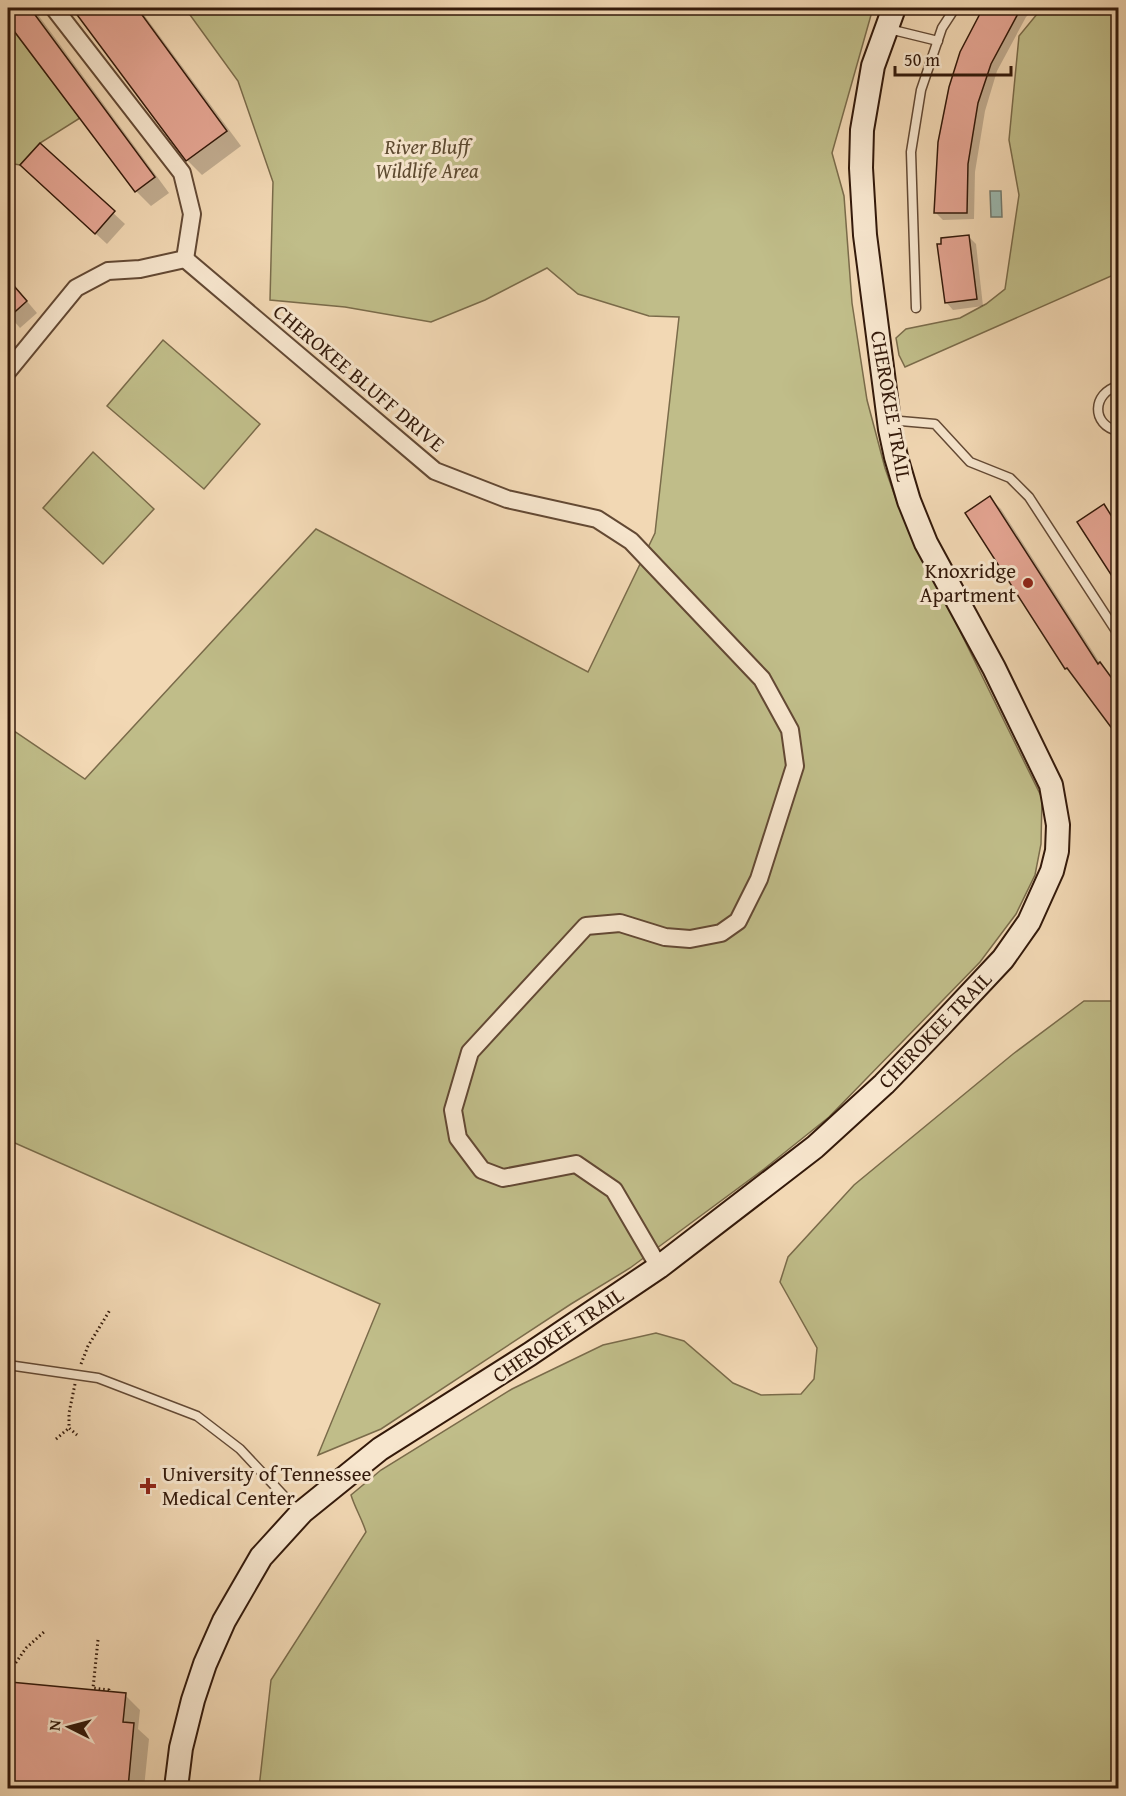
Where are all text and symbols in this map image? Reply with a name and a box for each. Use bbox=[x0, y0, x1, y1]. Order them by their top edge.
scale bar bbox=[895, 39, 1010, 77]
text: 50 m bbox=[904, 46, 940, 73]
park label: River Bluff Wildlife Area bbox=[375, 131, 479, 186]
street label: CHEROKEE BLUFF DRIVE bbox=[267, 296, 452, 459]
street label: CHEROKEE TRAIL bbox=[863, 328, 920, 484]
place label: Knoxridge Apartment bbox=[920, 555, 1017, 610]
marker: Knoxridge Apartment bbox=[1021, 576, 1035, 590]
street label: CHEROKEE TRAIL bbox=[871, 964, 999, 1095]
street label: CHEROKEE TRAIL bbox=[486, 1279, 630, 1390]
place label: University of Tennessee Medical Center bbox=[162, 1458, 372, 1513]
marker: University of Tennessee Medical Center bbox=[139, 1477, 157, 1495]
north arrow bbox=[39, 1697, 99, 1757]
text: N bbox=[42, 1719, 67, 1732]

